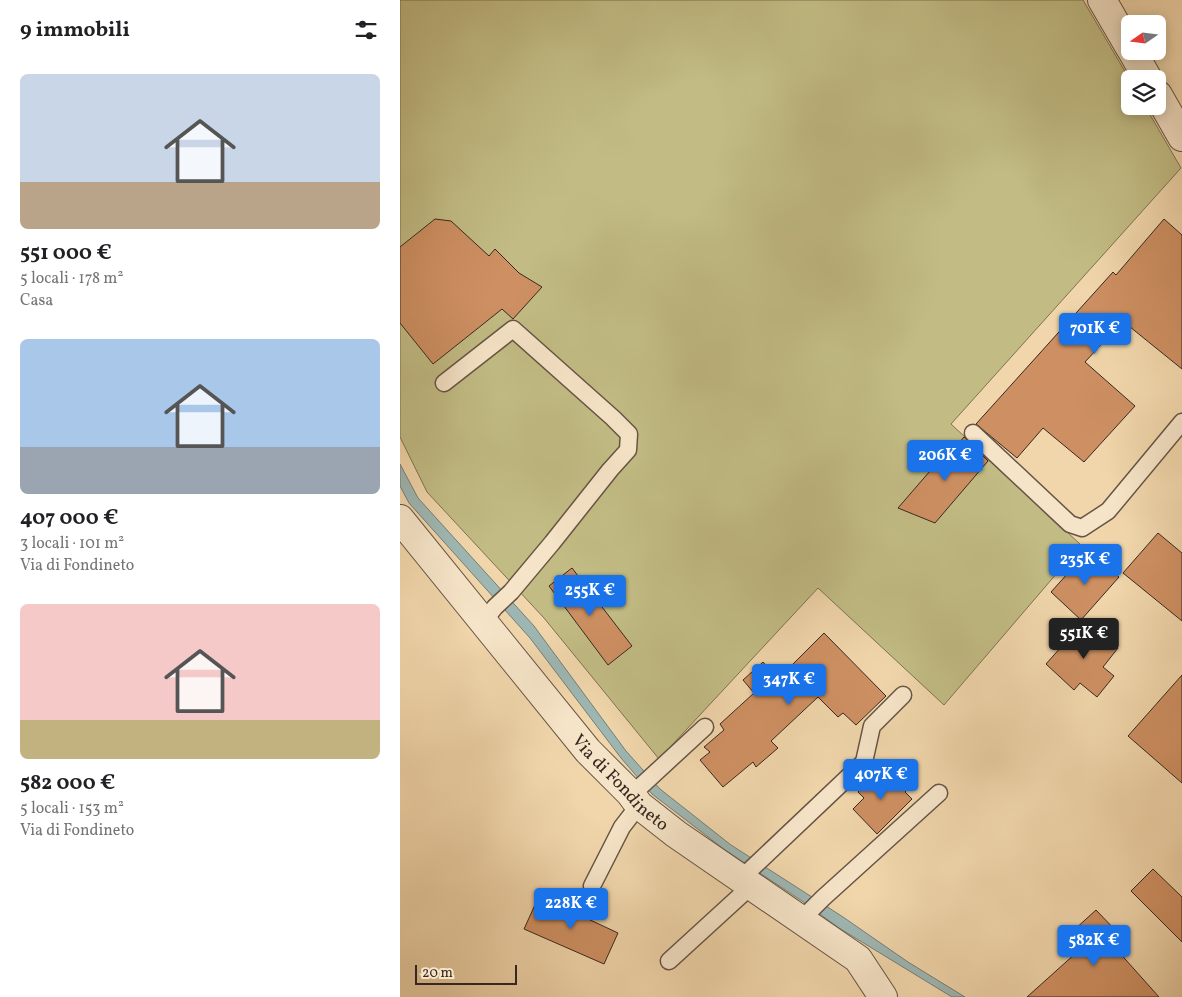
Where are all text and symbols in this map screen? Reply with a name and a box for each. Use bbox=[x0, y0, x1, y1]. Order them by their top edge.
north arrow bbox=[1121, 15, 1166, 60]
map controls bbox=[1121, 15, 1166, 115]
text: 9 immobili bbox=[20, 16, 130, 45]
icon: filters bbox=[352, 16, 380, 44]
button: layers bbox=[1121, 70, 1166, 115]
icon: home bbox=[155, 106, 245, 196]
text: 551 000 € bbox=[20, 239, 112, 268]
text: 5 locali · 178 m² bbox=[20, 268, 123, 290]
text: Casa bbox=[20, 290, 53, 312]
pin: 701K € bbox=[1054, 312, 1136, 355]
text: 701K € bbox=[1070, 318, 1120, 340]
icon: home bbox=[155, 371, 245, 461]
pin: 206K € bbox=[904, 440, 986, 482]
text: 206K € bbox=[918, 445, 972, 467]
text: 407 000 € bbox=[20, 504, 118, 533]
text: 3 locali · 101 m² bbox=[20, 533, 124, 555]
pin: 235K € bbox=[1044, 544, 1126, 586]
text: 235K € bbox=[1060, 549, 1110, 571]
text: Via di Fondineto bbox=[20, 555, 134, 577]
pin: 255K € bbox=[549, 574, 631, 617]
text: 255K € bbox=[565, 580, 615, 602]
pin: 551K € bbox=[1043, 618, 1125, 660]
text: 551K € bbox=[1060, 623, 1108, 645]
icon: home bbox=[155, 636, 245, 726]
pin: 347K € bbox=[748, 664, 830, 706]
text: 347K € bbox=[763, 669, 815, 691]
street label: Via di Fondineto bbox=[565, 729, 674, 838]
pin: 407K € bbox=[840, 758, 922, 801]
text: 407K € bbox=[854, 764, 908, 786]
text: 582 000 € bbox=[20, 769, 115, 798]
text: 5 locali · 153 m² bbox=[20, 798, 124, 820]
text: Via di Fondineto bbox=[20, 820, 134, 842]
pin: 228K € bbox=[530, 888, 612, 930]
text: 228K € bbox=[545, 893, 597, 915]
pin: 582K € bbox=[1053, 924, 1135, 967]
text: 582K € bbox=[1068, 930, 1120, 952]
scale bar bbox=[415, 962, 518, 985]
text: 20 m bbox=[422, 964, 453, 983]

